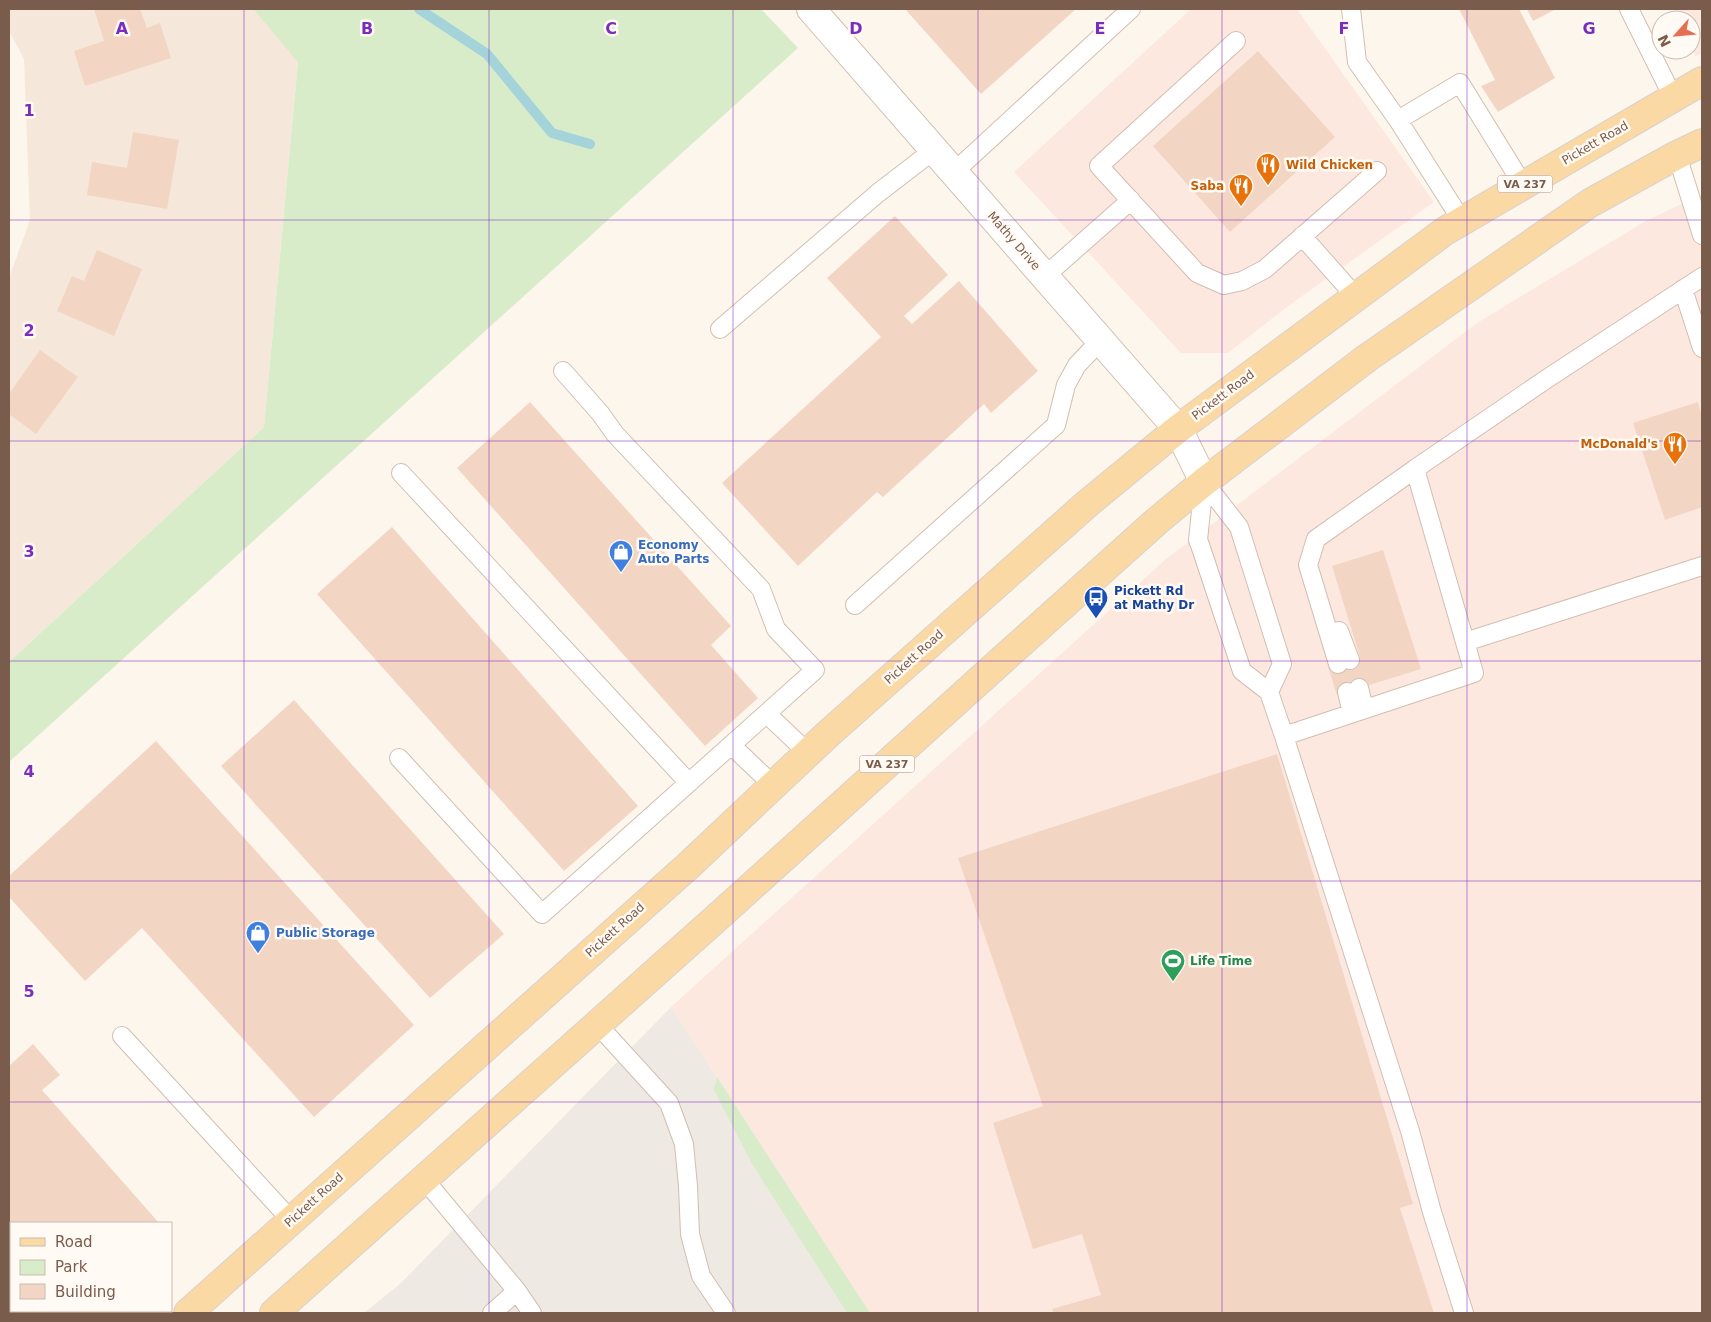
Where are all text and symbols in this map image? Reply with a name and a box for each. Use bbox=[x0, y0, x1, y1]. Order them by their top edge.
north arrow bbox=[1651, 10, 1701, 60]
text: A bbox=[116, 19, 129, 38]
text: B bbox=[361, 19, 373, 38]
text: C bbox=[605, 19, 617, 38]
text: D bbox=[849, 19, 863, 38]
text: E bbox=[1095, 19, 1105, 38]
text: F bbox=[1339, 19, 1349, 38]
text: G bbox=[1582, 19, 1596, 38]
text: N bbox=[1655, 32, 1674, 50]
text: 1 bbox=[23, 101, 35, 120]
street label: Pickett Road bbox=[1559, 118, 1631, 168]
restaurant icon: Wild Chicken bbox=[1255, 152, 1281, 186]
place label: Wild Chicken bbox=[1286, 158, 1373, 172]
restaurant icon: Saba bbox=[1228, 173, 1254, 207]
road number: VA 237 bbox=[1498, 175, 1552, 192]
place label: Saba bbox=[1191, 179, 1224, 193]
street label: Mathy Drive bbox=[985, 209, 1043, 273]
text: 2 bbox=[23, 321, 35, 340]
street label: Pickett Road bbox=[1189, 367, 1257, 423]
restaurant icon: McDonald's bbox=[1662, 431, 1688, 465]
place label: McDonald's bbox=[1581, 437, 1658, 451]
place label: Economy Auto Parts bbox=[638, 538, 709, 566]
shop icon: Economy Auto Parts bbox=[608, 539, 634, 573]
text: 3 bbox=[23, 542, 35, 561]
place label: Pickett Rd at Mathy Dr bbox=[1114, 584, 1194, 612]
bus stop icon: Pickett Rd at Mathy Dr bbox=[1083, 585, 1109, 619]
street label: Pickett Road bbox=[882, 627, 946, 687]
road number: VA 237 bbox=[860, 756, 914, 772]
text: 4 bbox=[23, 762, 35, 781]
street label: Pickett Road bbox=[583, 900, 647, 960]
shop icon: Public Storage bbox=[245, 920, 271, 954]
place label: Public Storage bbox=[276, 926, 375, 940]
sports icon: Life Time bbox=[1160, 948, 1186, 982]
place label: Life Time bbox=[1190, 954, 1252, 968]
text: 5 bbox=[23, 982, 35, 1001]
street label: Pickett Road bbox=[282, 1170, 346, 1230]
legend bbox=[10, 1222, 172, 1312]
text: Road bbox=[55, 1233, 93, 1251]
text: Park bbox=[55, 1258, 88, 1276]
text: Building bbox=[55, 1283, 116, 1301]

